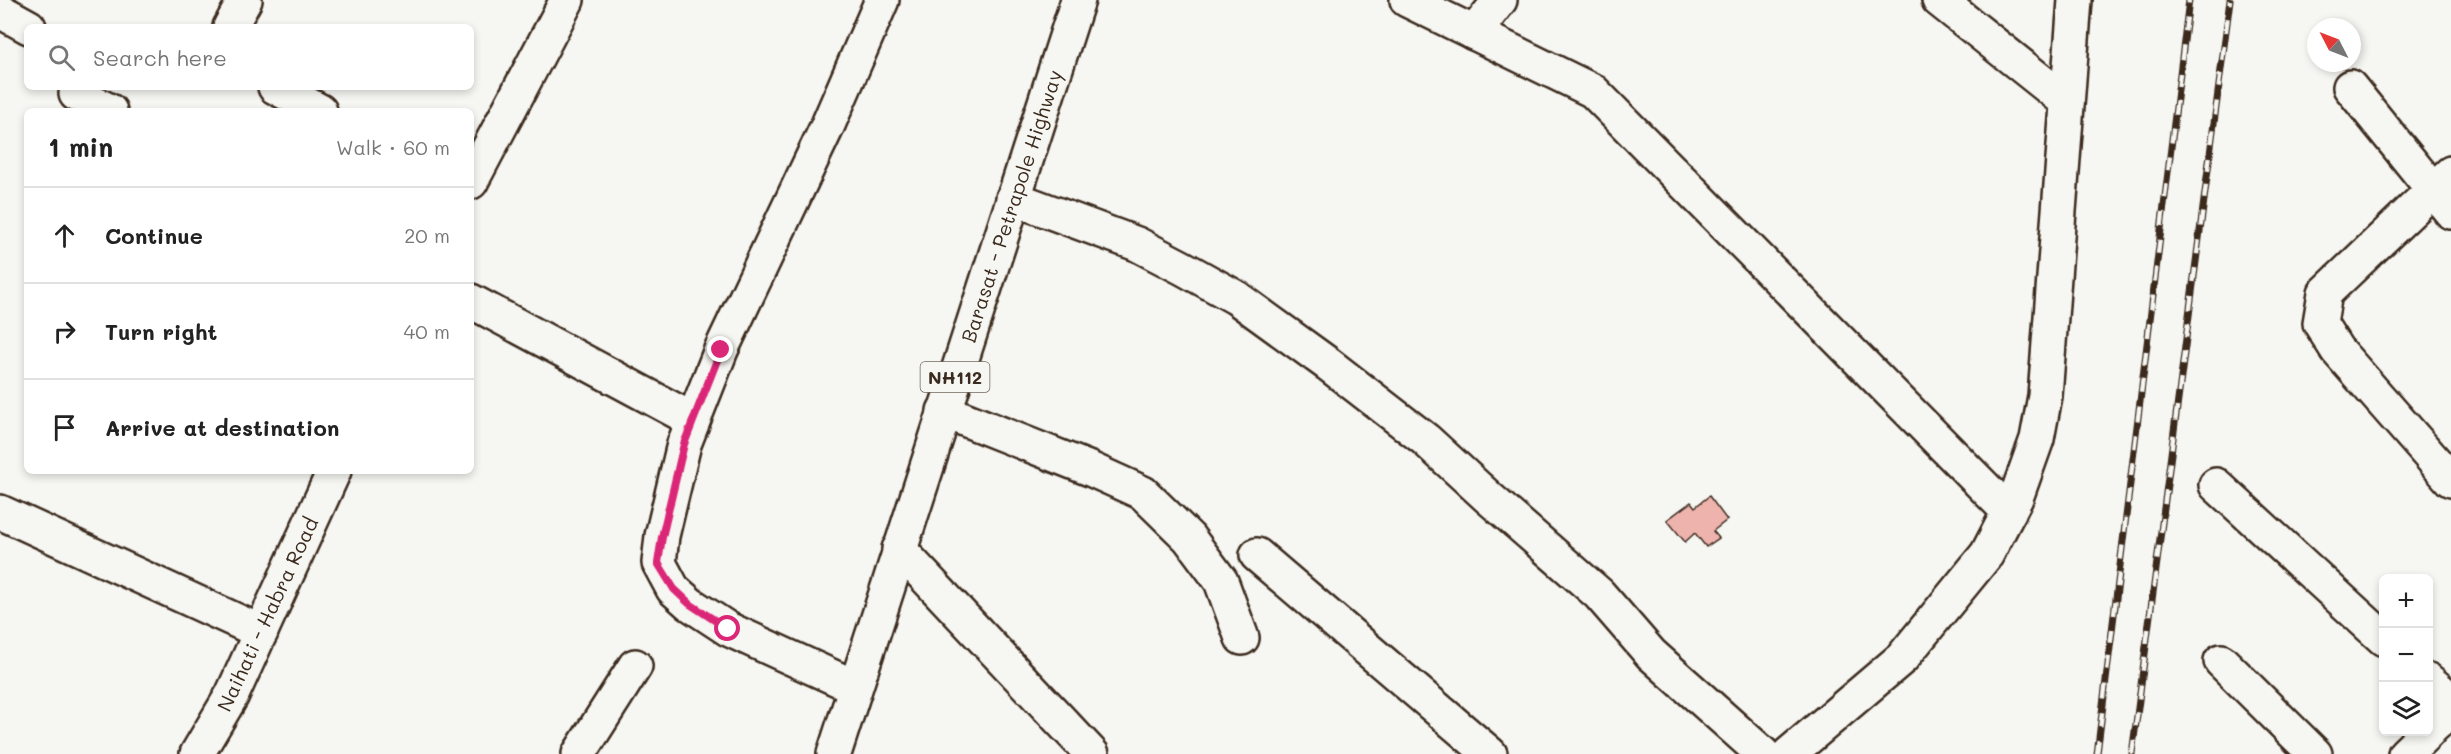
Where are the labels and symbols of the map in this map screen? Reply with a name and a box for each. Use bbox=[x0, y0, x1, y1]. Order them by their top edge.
north arrow bbox=[2307, 18, 2361, 72]
street label: Barasat - Petrapole Highway bbox=[955, 66, 1067, 346]
route end bbox=[707, 336, 733, 362]
road number: NH112 bbox=[920, 362, 990, 392]
street label: Naihati - Habra Road bbox=[211, 513, 323, 715]
route start bbox=[714, 615, 740, 641]

